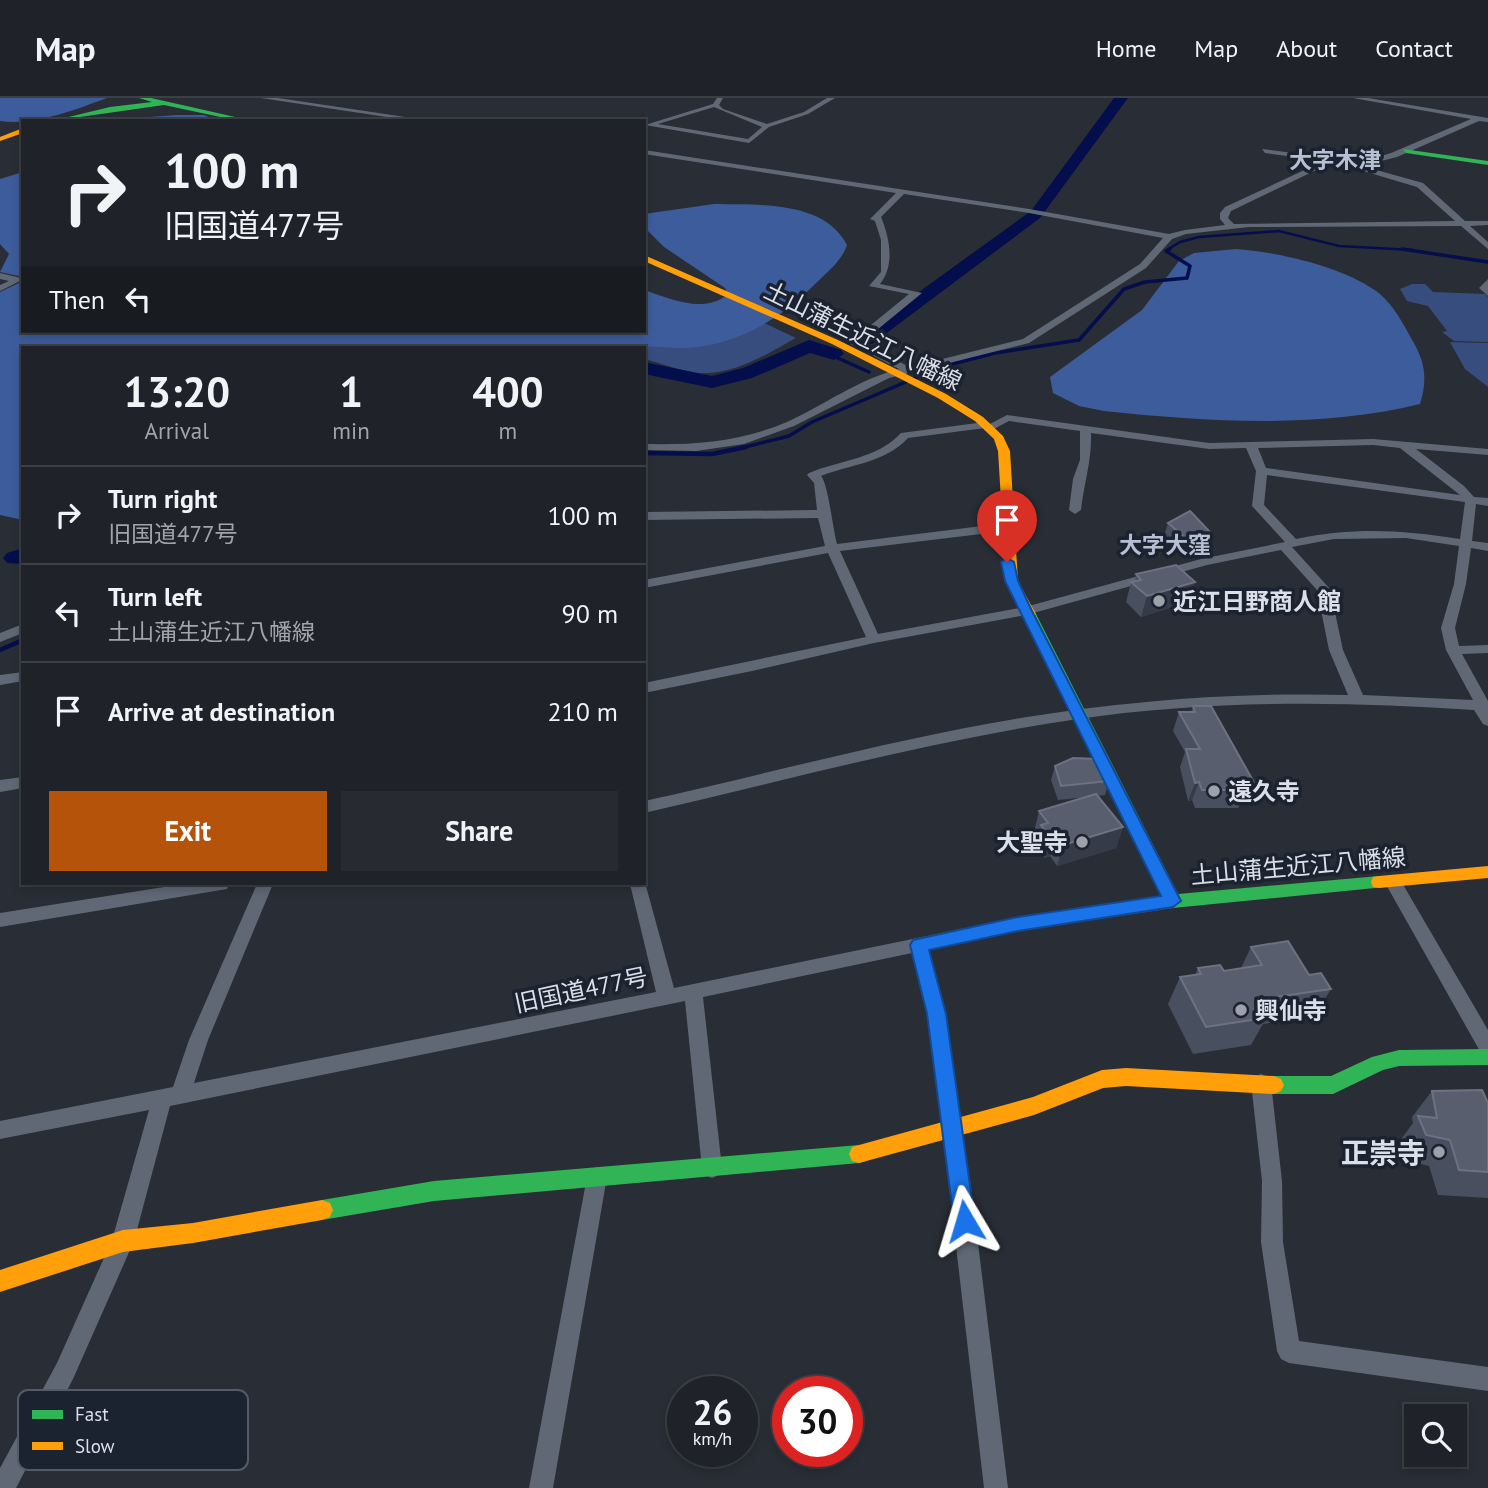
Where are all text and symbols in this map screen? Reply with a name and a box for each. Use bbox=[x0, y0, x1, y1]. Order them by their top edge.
text: Map bbox=[35, 27, 96, 70]
text: Home bbox=[1096, 33, 1156, 64]
text: Map bbox=[1194, 33, 1238, 64]
text: About bbox=[1276, 33, 1337, 64]
text: Contact bbox=[1375, 33, 1453, 64]
text: 100 m bbox=[164, 138, 299, 202]
district label: 大字木津 bbox=[1289, 145, 1381, 174]
icon: right bbox=[49, 147, 140, 238]
text: 旧国道477号 bbox=[164, 204, 344, 246]
street label: 土山蒲生近江八幡線 bbox=[759, 275, 967, 397]
icon: left bbox=[119, 280, 157, 318]
text: Then bbox=[49, 283, 105, 316]
text: 13:20 bbox=[123, 364, 230, 419]
text: 1 bbox=[339, 364, 363, 419]
text: 400 bbox=[472, 364, 544, 419]
text: Arrival bbox=[144, 416, 209, 445]
text: min bbox=[332, 416, 370, 445]
text: m bbox=[499, 416, 517, 445]
text: Turn right bbox=[108, 482, 217, 515]
pin bbox=[977, 490, 1037, 562]
icon: right bbox=[49, 496, 87, 534]
text: 100 m bbox=[547, 499, 618, 532]
icon: arrive bbox=[988, 501, 1026, 539]
text: 旧国道477号 bbox=[108, 519, 238, 548]
district label: 大字大窪 bbox=[1119, 530, 1211, 559]
text: Turn left bbox=[108, 580, 202, 613]
place label: 近江日野商人館 bbox=[1173, 586, 1341, 617]
marker: 近江日野商人館 bbox=[1151, 593, 1167, 609]
icon: left bbox=[49, 594, 87, 632]
text: 90 m bbox=[562, 597, 618, 630]
text: 土山蒲生近江八幡線 bbox=[108, 617, 315, 646]
icon: arrive bbox=[49, 692, 87, 730]
text: Arrive at destination bbox=[108, 695, 335, 728]
text: 210 m bbox=[547, 695, 618, 728]
place label: 遠久寺 bbox=[1228, 776, 1300, 807]
marker: 遠久寺 bbox=[1206, 783, 1222, 799]
button: Exit bbox=[49, 791, 327, 871]
button: Share bbox=[341, 791, 618, 871]
place label: 大聖寺 bbox=[996, 827, 1068, 858]
marker: 大聖寺 bbox=[1074, 834, 1090, 850]
street label: 土山蒲生近江八幡線 bbox=[1189, 841, 1407, 891]
street label: 旧国道477号 bbox=[512, 961, 650, 1019]
place label: 興仙寺 bbox=[1255, 995, 1327, 1026]
marker: 興仙寺 bbox=[1233, 1002, 1249, 1018]
place label: 正崇寺 bbox=[1341, 1134, 1425, 1171]
marker: 正崇寺 bbox=[1431, 1144, 1447, 1160]
position arrow bbox=[928, 1184, 1002, 1258]
speed limit sign: 30 bbox=[772, 1376, 863, 1467]
text: 26 bbox=[693, 1389, 732, 1435]
legend bbox=[18, 1390, 248, 1470]
text: Fast bbox=[75, 1402, 109, 1426]
map controls bbox=[1404, 1404, 1467, 1467]
button: search bbox=[1404, 1404, 1467, 1467]
text: km/h bbox=[693, 1427, 732, 1450]
text: Slow bbox=[75, 1434, 115, 1458]

